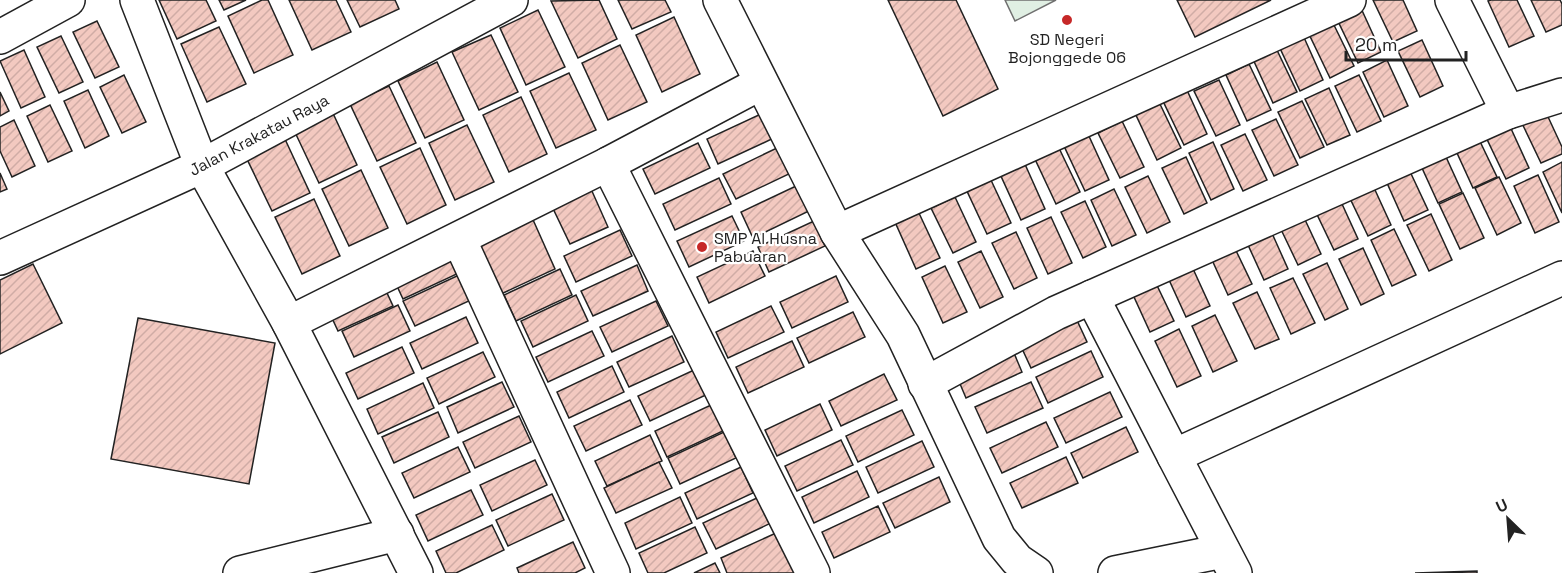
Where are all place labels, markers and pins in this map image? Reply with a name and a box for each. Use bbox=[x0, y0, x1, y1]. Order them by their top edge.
marker: SD Negeri Bojonggede 06 bbox=[1060, 13, 1074, 27]
place label: SD Negeri Bojonggede 06 bbox=[1008, 29, 1126, 68]
place label: SMP Al Husna Pabuaran bbox=[714, 228, 817, 267]
marker: SMP Al Husna Pabuaran bbox=[695, 240, 709, 254]

